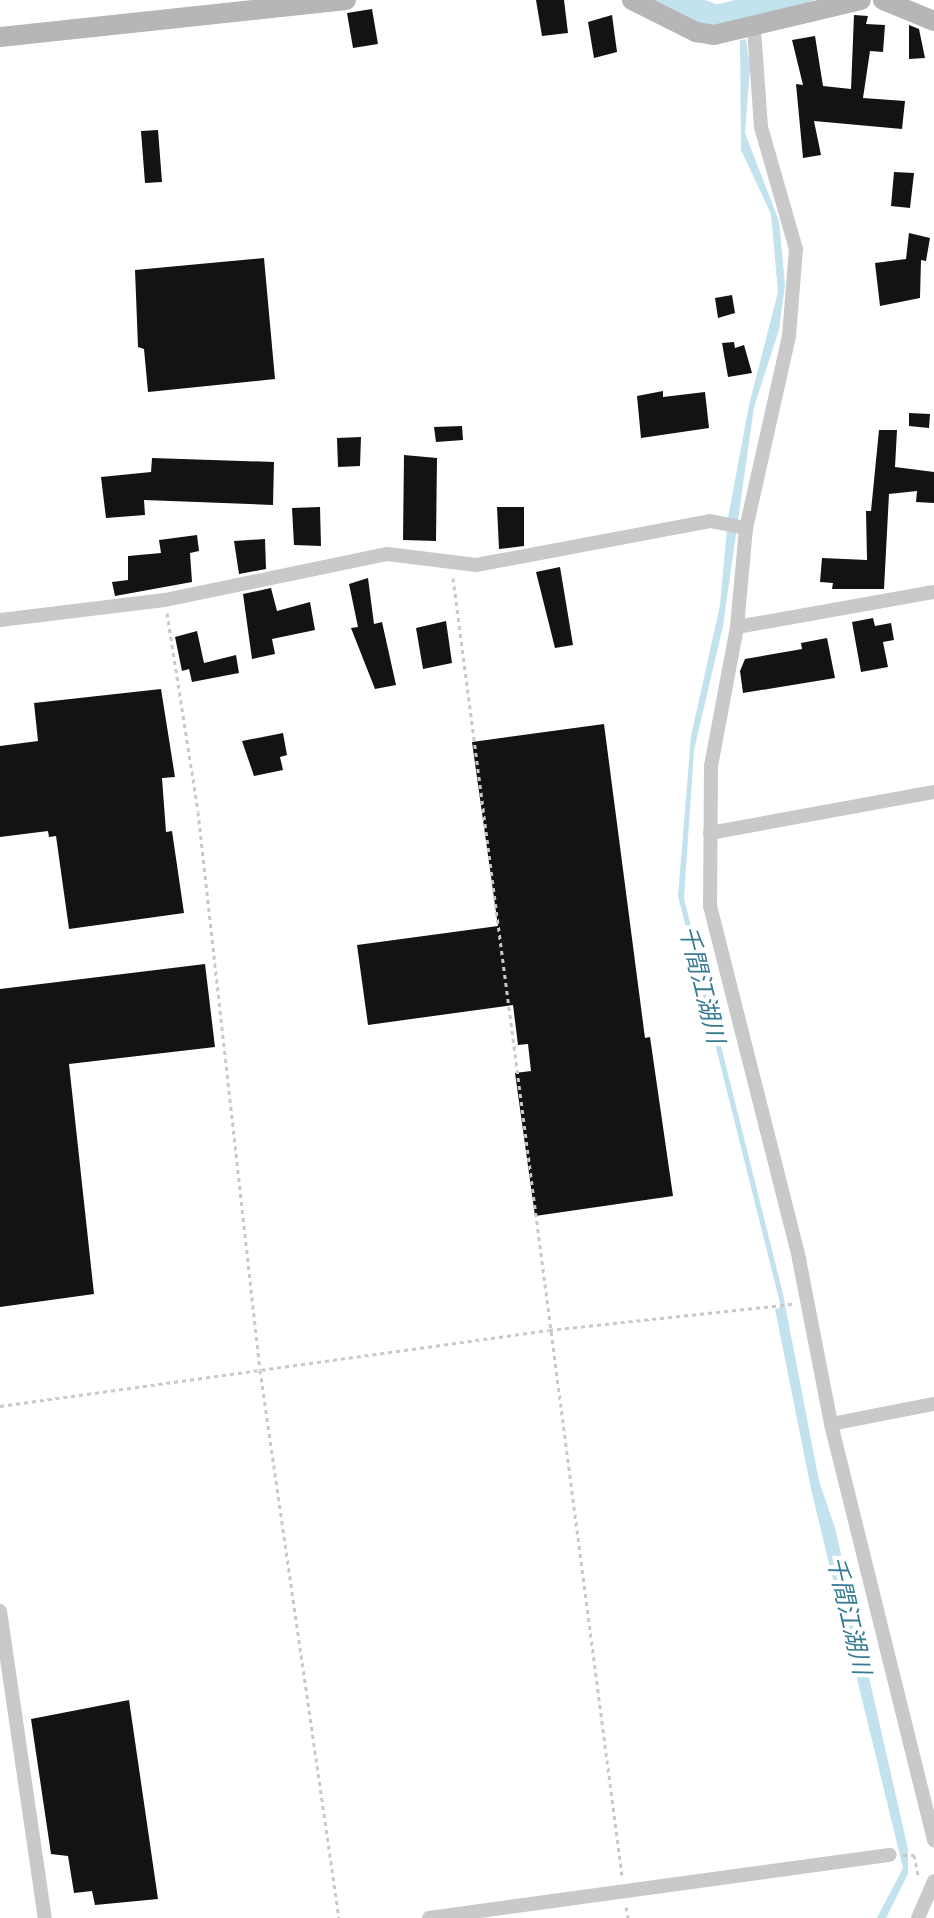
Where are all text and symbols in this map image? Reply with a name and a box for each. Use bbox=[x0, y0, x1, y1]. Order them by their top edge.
water label: 千間江湖川 bbox=[675, 922, 731, 1046]
water label: 千間江湖川 bbox=[822, 1553, 878, 1677]

